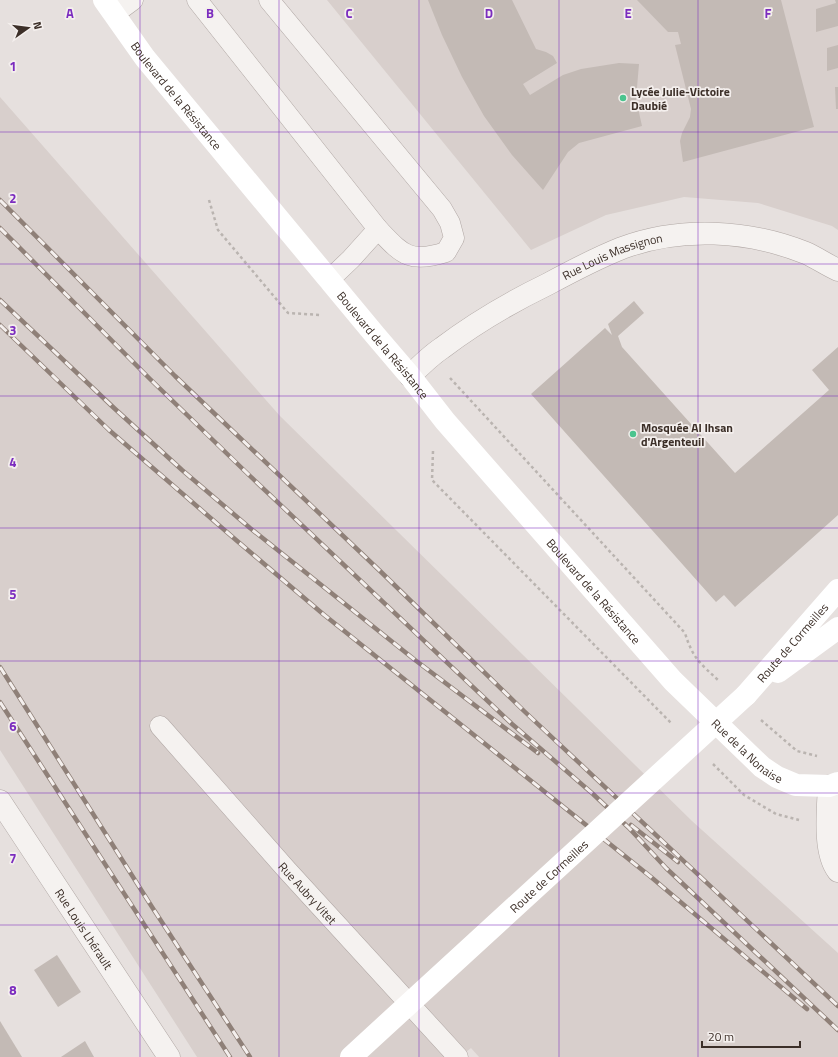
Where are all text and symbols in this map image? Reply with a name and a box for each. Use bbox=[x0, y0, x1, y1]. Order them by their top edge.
text: A bbox=[66, 3, 74, 23]
text: B bbox=[206, 3, 214, 23]
text: C bbox=[345, 3, 353, 23]
text: D bbox=[485, 3, 493, 23]
text: E bbox=[624, 3, 632, 23]
text: F bbox=[765, 3, 772, 23]
north arrow bbox=[8, 8, 48, 48]
text: N bbox=[29, 20, 46, 31]
street label: Boulevard de la Résistance bbox=[126, 37, 227, 154]
text: 1 bbox=[9, 56, 17, 76]
place label: Lycée Julie-Victoire Daubié bbox=[631, 82, 730, 115]
marker: Lycée Julie-Victoire Daubié bbox=[618, 93, 628, 103]
text: 2 bbox=[9, 188, 17, 208]
street label: Rue Louis Massignon bbox=[558, 228, 664, 284]
street label: Boulevard de la Résistance bbox=[333, 287, 434, 403]
text: 3 bbox=[9, 320, 17, 340]
place label: Mosquée Al Ihsan d'Argenteuil bbox=[641, 418, 733, 451]
marker: Mosquée Al Ihsan d'Argenteuil bbox=[628, 429, 638, 439]
text: 4 bbox=[9, 452, 17, 472]
street label: Boulevard de la Résistance bbox=[542, 534, 646, 648]
text: 5 bbox=[9, 584, 17, 604]
street label: Route de Cormeilles bbox=[752, 598, 833, 687]
street label: Rue de la Nonaise bbox=[707, 714, 786, 788]
text: 6 bbox=[9, 716, 17, 736]
street label: Route de Cormeilles bbox=[505, 835, 592, 917]
text: 7 bbox=[9, 848, 17, 868]
street label: Rue Aubry Vitet bbox=[274, 857, 342, 929]
street label: Rue Louis Lhérault bbox=[51, 884, 118, 974]
text: 8 bbox=[9, 980, 17, 1000]
scale bar bbox=[702, 1023, 800, 1049]
text: 20 m bbox=[708, 1027, 734, 1046]

